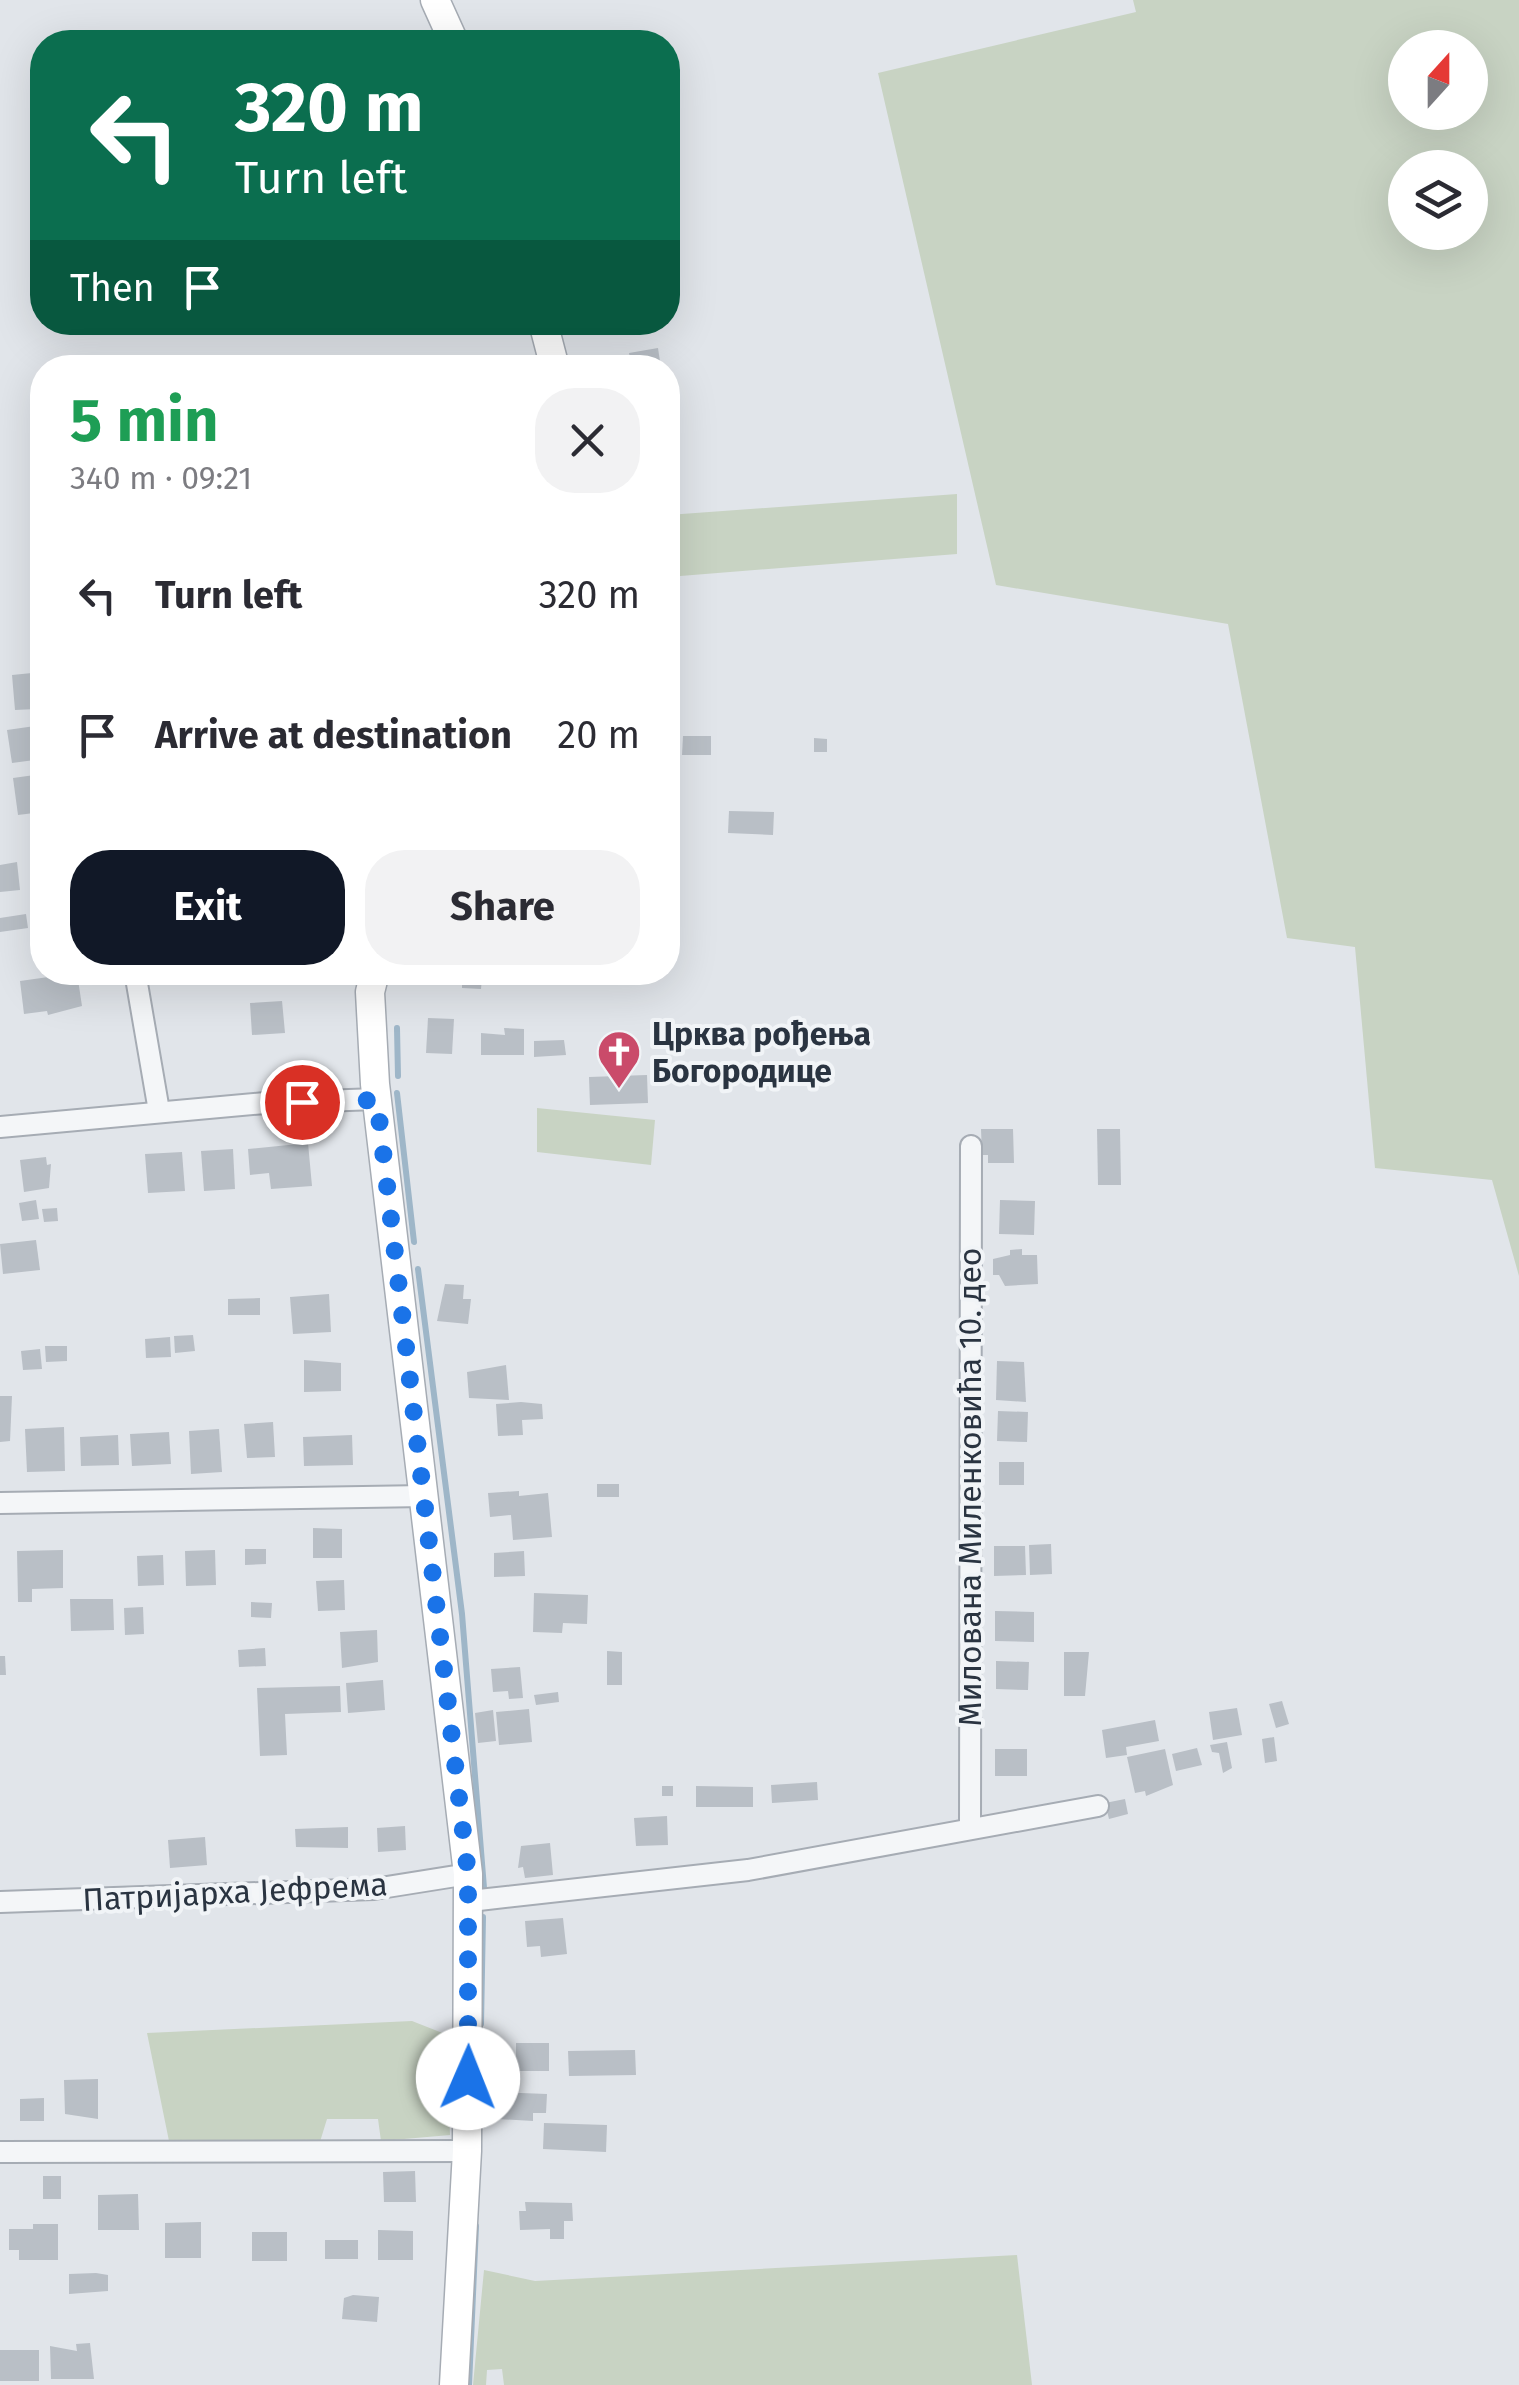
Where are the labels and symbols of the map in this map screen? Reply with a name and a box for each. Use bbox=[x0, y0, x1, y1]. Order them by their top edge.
north arrow bbox=[1388, 30, 1488, 130]
place label: Црква рођења Богородице bbox=[652, 1015, 871, 1090]
church icon: Црква рођења Богородице bbox=[596, 1029, 642, 1090]
pin bbox=[260, 1060, 345, 1145]
street label: Милована Миленковића 10. део bbox=[951, 1247, 989, 1727]
street label: Патријарха Јефрема bbox=[81, 1865, 389, 1919]
position arrow bbox=[416, 2026, 520, 2130]

